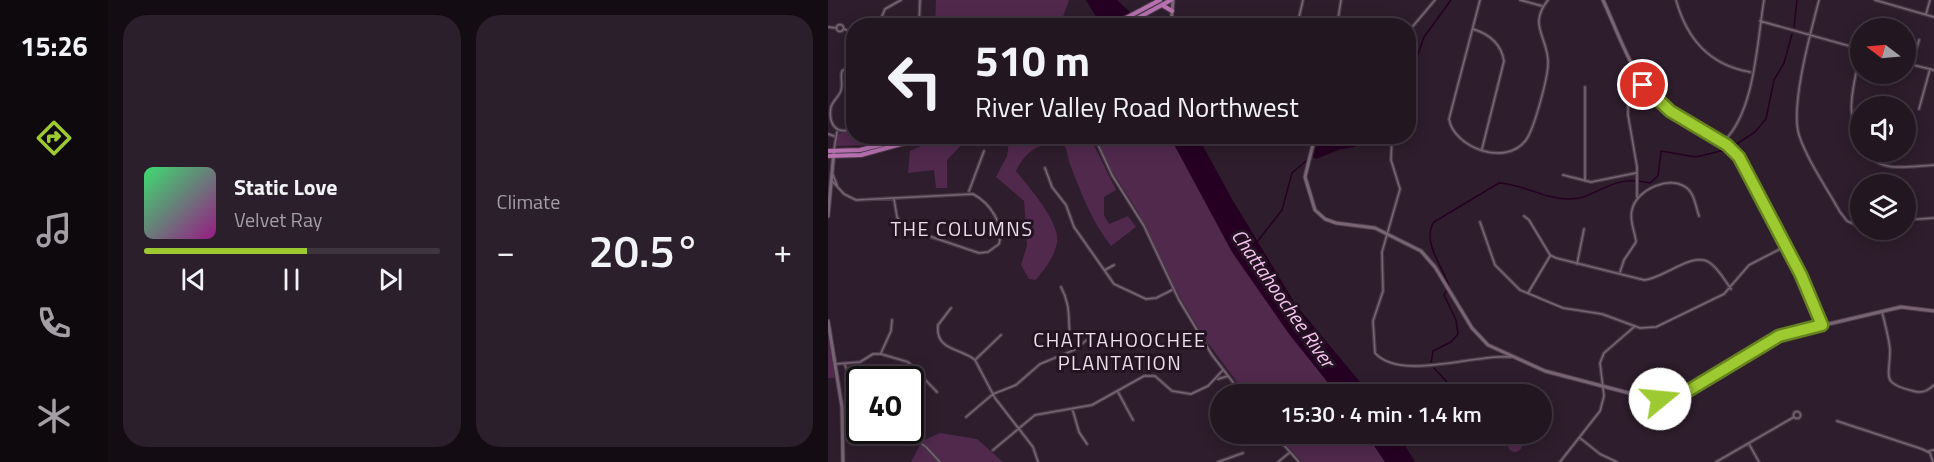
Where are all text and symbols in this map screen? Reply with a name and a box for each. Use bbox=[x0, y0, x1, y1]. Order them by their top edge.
north arrow bbox=[1850, 18, 1916, 84]
map controls bbox=[1850, 18, 1916, 240]
text: 15:26 bbox=[20, 25, 88, 66]
text: 510 m bbox=[975, 28, 1090, 92]
icon: left bbox=[876, 42, 954, 120]
pin bbox=[1617, 59, 1668, 110]
icon: arrive bbox=[1626, 68, 1659, 101]
text: River Valley Road Northwest bbox=[975, 86, 1299, 127]
button: sound bbox=[1850, 96, 1916, 162]
icon: directions bbox=[33, 117, 75, 159]
text: Static Love bbox=[234, 170, 337, 204]
button: layers bbox=[1850, 174, 1916, 240]
text: Climate bbox=[497, 186, 560, 217]
text: Velvet Ray bbox=[234, 204, 323, 235]
icon: music bbox=[33, 209, 75, 251]
district label: THE COLUMNS bbox=[890, 213, 1034, 244]
text: 20.5° bbox=[588, 216, 700, 284]
water label: Chattahoochee River bbox=[1224, 222, 1344, 376]
text: − bbox=[497, 226, 515, 276]
text: + bbox=[774, 226, 792, 276]
icon: previous bbox=[177, 263, 210, 296]
icon: pause bbox=[275, 263, 308, 296]
icon: next bbox=[374, 263, 407, 296]
icon: phone bbox=[33, 302, 75, 344]
district label: CHATTAHOOCHEE PLANTATION bbox=[1033, 324, 1207, 378]
speed limit sign: 40 bbox=[846, 366, 924, 444]
position arrow bbox=[1628, 367, 1692, 431]
icon: climate bbox=[33, 395, 75, 437]
text: 15:30 · 4 min · 1.4 km bbox=[1280, 397, 1482, 431]

